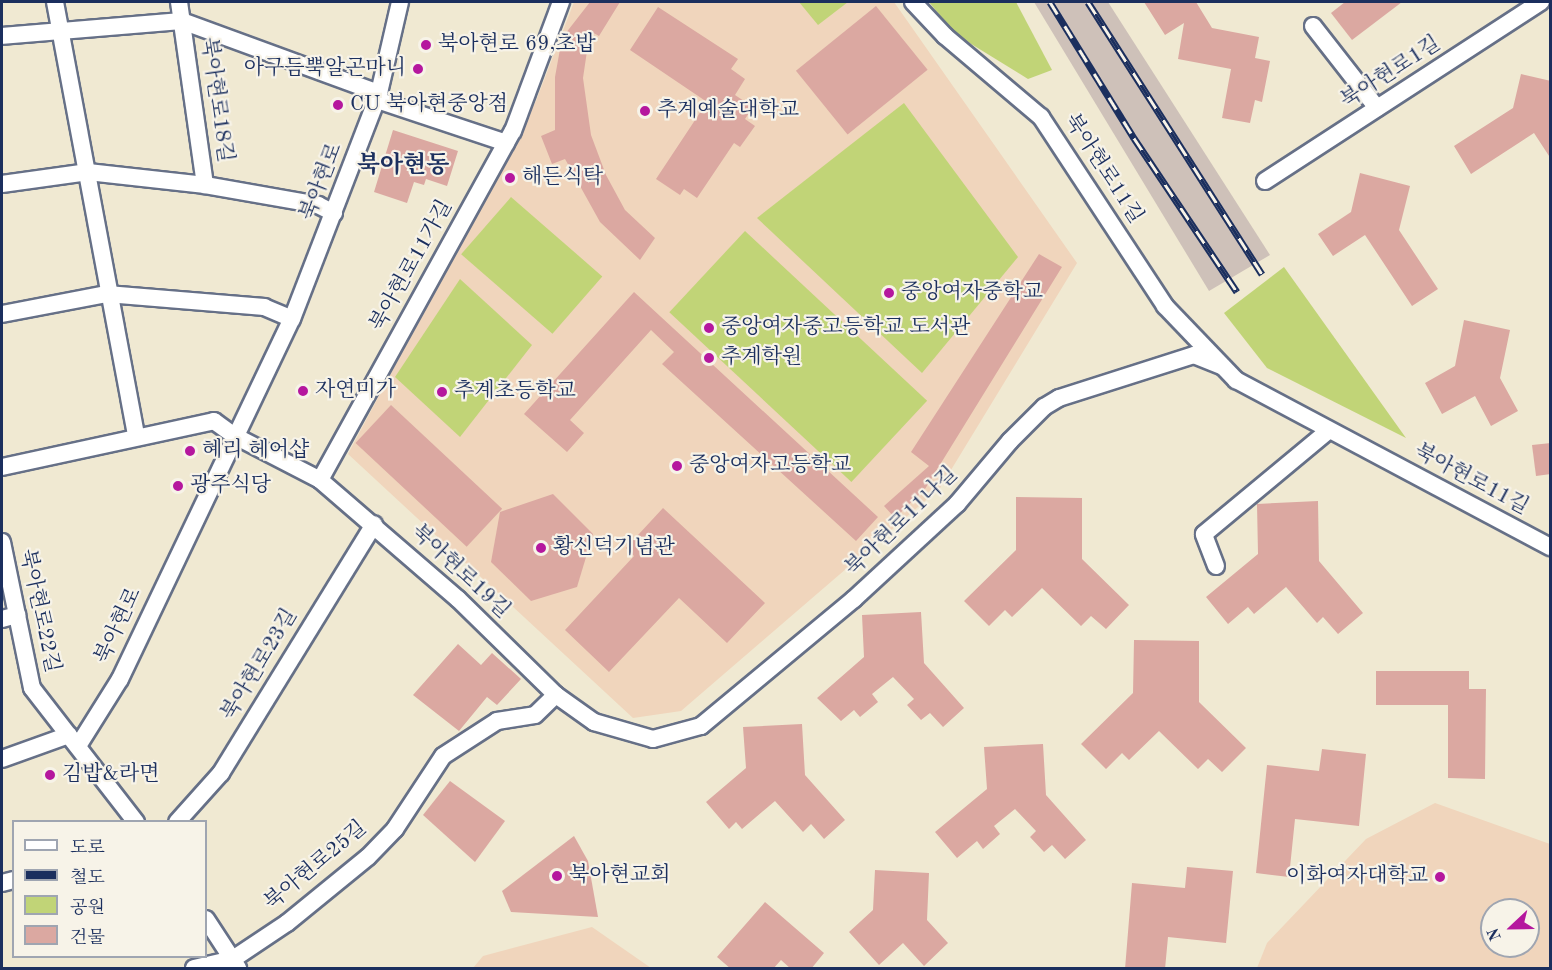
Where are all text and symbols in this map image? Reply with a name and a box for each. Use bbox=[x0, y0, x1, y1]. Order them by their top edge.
street label: 북아현로1길 bbox=[1336, 31, 1446, 115]
place label: 북아현로 69,초밥 bbox=[438, 32, 596, 58]
street label: 북아현로18길 bbox=[195, 36, 237, 164]
marker: 북아현로 69,초밥 bbox=[419, 38, 433, 52]
place label: 아구듬뿍알곤마니 bbox=[244, 56, 406, 82]
marker: 아구듬뿍알곤마니 bbox=[411, 62, 425, 76]
place label: CU 북아현중앙점 bbox=[350, 92, 508, 118]
marker: CU 북아현중앙점 bbox=[331, 98, 345, 112]
place label: 추계예술대학교 bbox=[657, 98, 799, 124]
marker: 추계예술대학교 bbox=[638, 104, 652, 118]
street label: 북아현로11길 bbox=[1058, 109, 1148, 229]
street label: 북아현로 bbox=[296, 140, 348, 224]
district label: 북아현동 bbox=[357, 153, 449, 181]
place label: 해든식탁 bbox=[522, 165, 603, 191]
marker: 해든식탁 bbox=[503, 171, 517, 185]
street label: 북아현로11가길 bbox=[366, 196, 458, 336]
place label: 중앙여자중학교 bbox=[901, 280, 1043, 306]
marker: 중앙여자중학교 bbox=[882, 286, 896, 300]
place label: 중앙여자중고등학교 도서관 bbox=[721, 315, 970, 341]
marker: 중앙여자중고등학교 도서관 bbox=[702, 321, 716, 335]
place label: 추계학원 bbox=[721, 345, 802, 371]
marker: 추계학원 bbox=[702, 351, 716, 365]
place label: 자연미가 bbox=[315, 378, 396, 404]
place label: 추계초등학교 bbox=[454, 379, 576, 405]
marker: 자연미가 bbox=[296, 384, 310, 398]
marker: 추계초등학교 bbox=[435, 385, 449, 399]
place label: 혜리 헤어샵 bbox=[202, 438, 309, 464]
street label: 북아현로11길 bbox=[1410, 439, 1532, 521]
marker: 혜리 헤어샵 bbox=[183, 444, 197, 458]
place label: 중앙여자고등학교 bbox=[689, 453, 851, 479]
marker: 중앙여자고등학교 bbox=[670, 459, 684, 473]
street label: 북아현로11나길 bbox=[841, 462, 963, 582]
place label: 광주식당 bbox=[190, 473, 271, 499]
marker: 광주식당 bbox=[171, 479, 185, 493]
street label: 북아현로19길 bbox=[405, 520, 515, 624]
place label: 황신덕기념관 bbox=[553, 535, 675, 561]
marker: 황신덕기념관 bbox=[534, 541, 548, 555]
street label: 북아현로22길 bbox=[14, 547, 64, 675]
street label: 북아현로 bbox=[90, 584, 148, 668]
street label: 북아현로23길 bbox=[217, 605, 303, 725]
place label: 김밥&라면 bbox=[62, 762, 160, 788]
marker: 김밥&라면 bbox=[43, 768, 57, 782]
street label: 북아현로25길 bbox=[260, 816, 372, 916]
legend bbox=[12, 820, 207, 958]
text: 도로 bbox=[70, 839, 105, 857]
place label: 북아현교회 bbox=[569, 863, 670, 889]
place label: 이화여자대학교 bbox=[1286, 864, 1428, 890]
text: 철도 bbox=[70, 869, 105, 887]
marker: 북아현교회 bbox=[550, 869, 564, 883]
marker: 이화여자대학교 bbox=[1433, 870, 1447, 884]
north arrow bbox=[1480, 898, 1540, 958]
text: 공원 bbox=[70, 899, 105, 917]
text: N bbox=[1485, 925, 1505, 943]
text: 건물 bbox=[70, 929, 105, 947]

